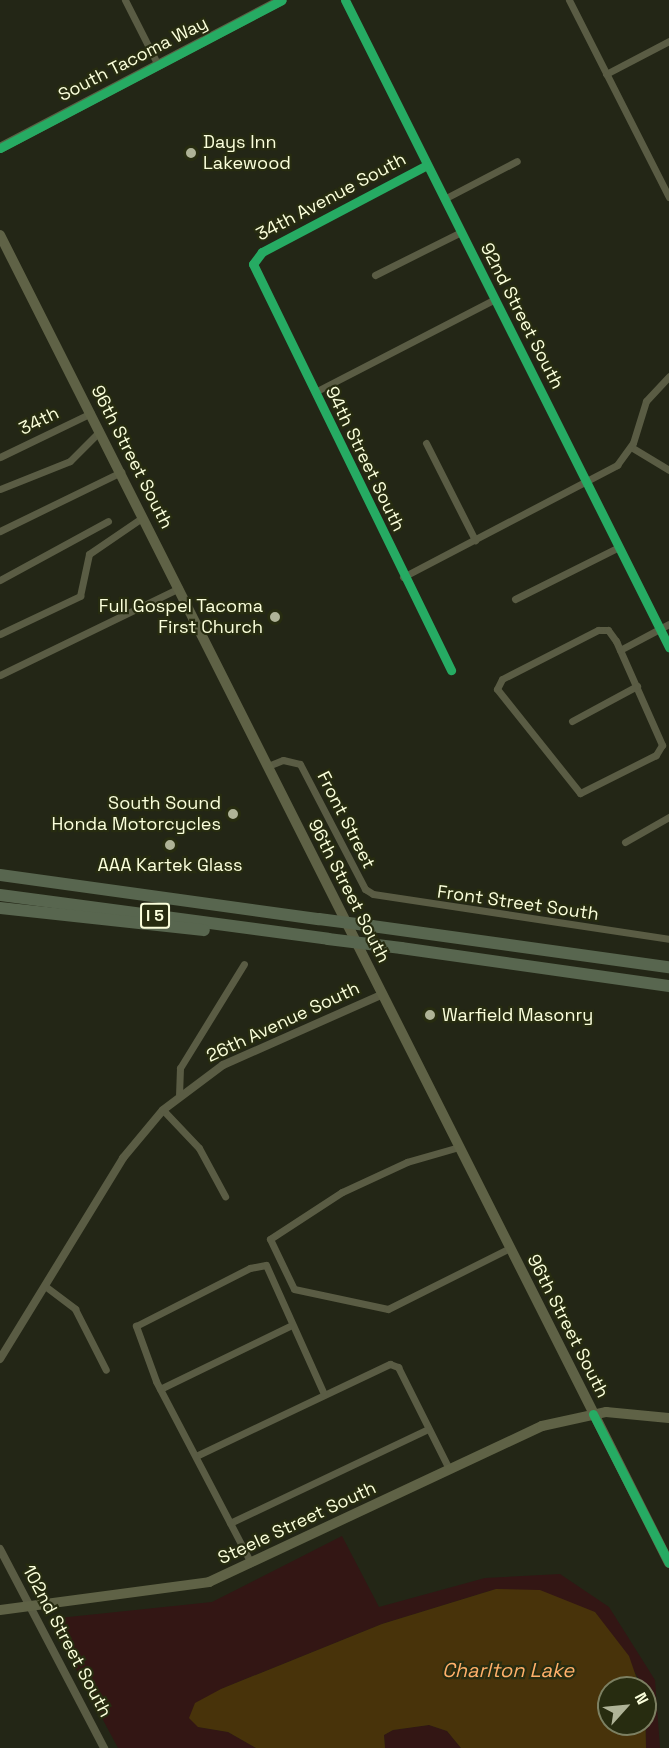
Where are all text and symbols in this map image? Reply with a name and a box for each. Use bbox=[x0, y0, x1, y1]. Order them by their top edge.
street label: South Tacoma Way bbox=[54, 12, 212, 106]
place label: Days Inn Lakewood bbox=[203, 132, 291, 174]
marker: Days Inn Lakewood bbox=[184, 146, 198, 160]
street label: 34th Avenue South bbox=[252, 148, 410, 246]
street label: 92nd Street South bbox=[476, 239, 568, 393]
street label: 96th Street South bbox=[86, 382, 178, 532]
street label: 94th Street South bbox=[321, 383, 409, 535]
street label: 34th bbox=[16, 402, 62, 440]
place label: Full Gospel Tacoma First Church bbox=[98, 596, 263, 638]
marker: Full Gospel Tacoma First Church bbox=[268, 610, 282, 624]
street label: Front Street bbox=[312, 768, 380, 872]
place label: South Sound Honda Motorcycles bbox=[51, 793, 221, 836]
marker: South Sound Honda Motorcycles bbox=[226, 807, 240, 821]
street label: 96th Street South bbox=[303, 816, 395, 966]
marker: AAA Kartek Glass bbox=[163, 838, 177, 852]
place label: AAA Kartek Glass bbox=[97, 854, 243, 876]
street label: Front Street South bbox=[436, 881, 600, 925]
road number: I 5 bbox=[140, 903, 170, 929]
street label: 26th Avenue South bbox=[203, 977, 363, 1067]
place label: Warfield Masonry bbox=[442, 1004, 593, 1026]
marker: Warfield Masonry bbox=[423, 1008, 437, 1022]
street label: 96th Street South bbox=[522, 1251, 614, 1401]
street label: Steele Street South bbox=[214, 1477, 380, 1569]
street label: 102nd Street South bbox=[18, 1561, 116, 1721]
water label: Charlton Lake bbox=[442, 1658, 574, 1682]
north arrow bbox=[597, 1676, 657, 1736]
text: N bbox=[630, 1689, 653, 1708]

